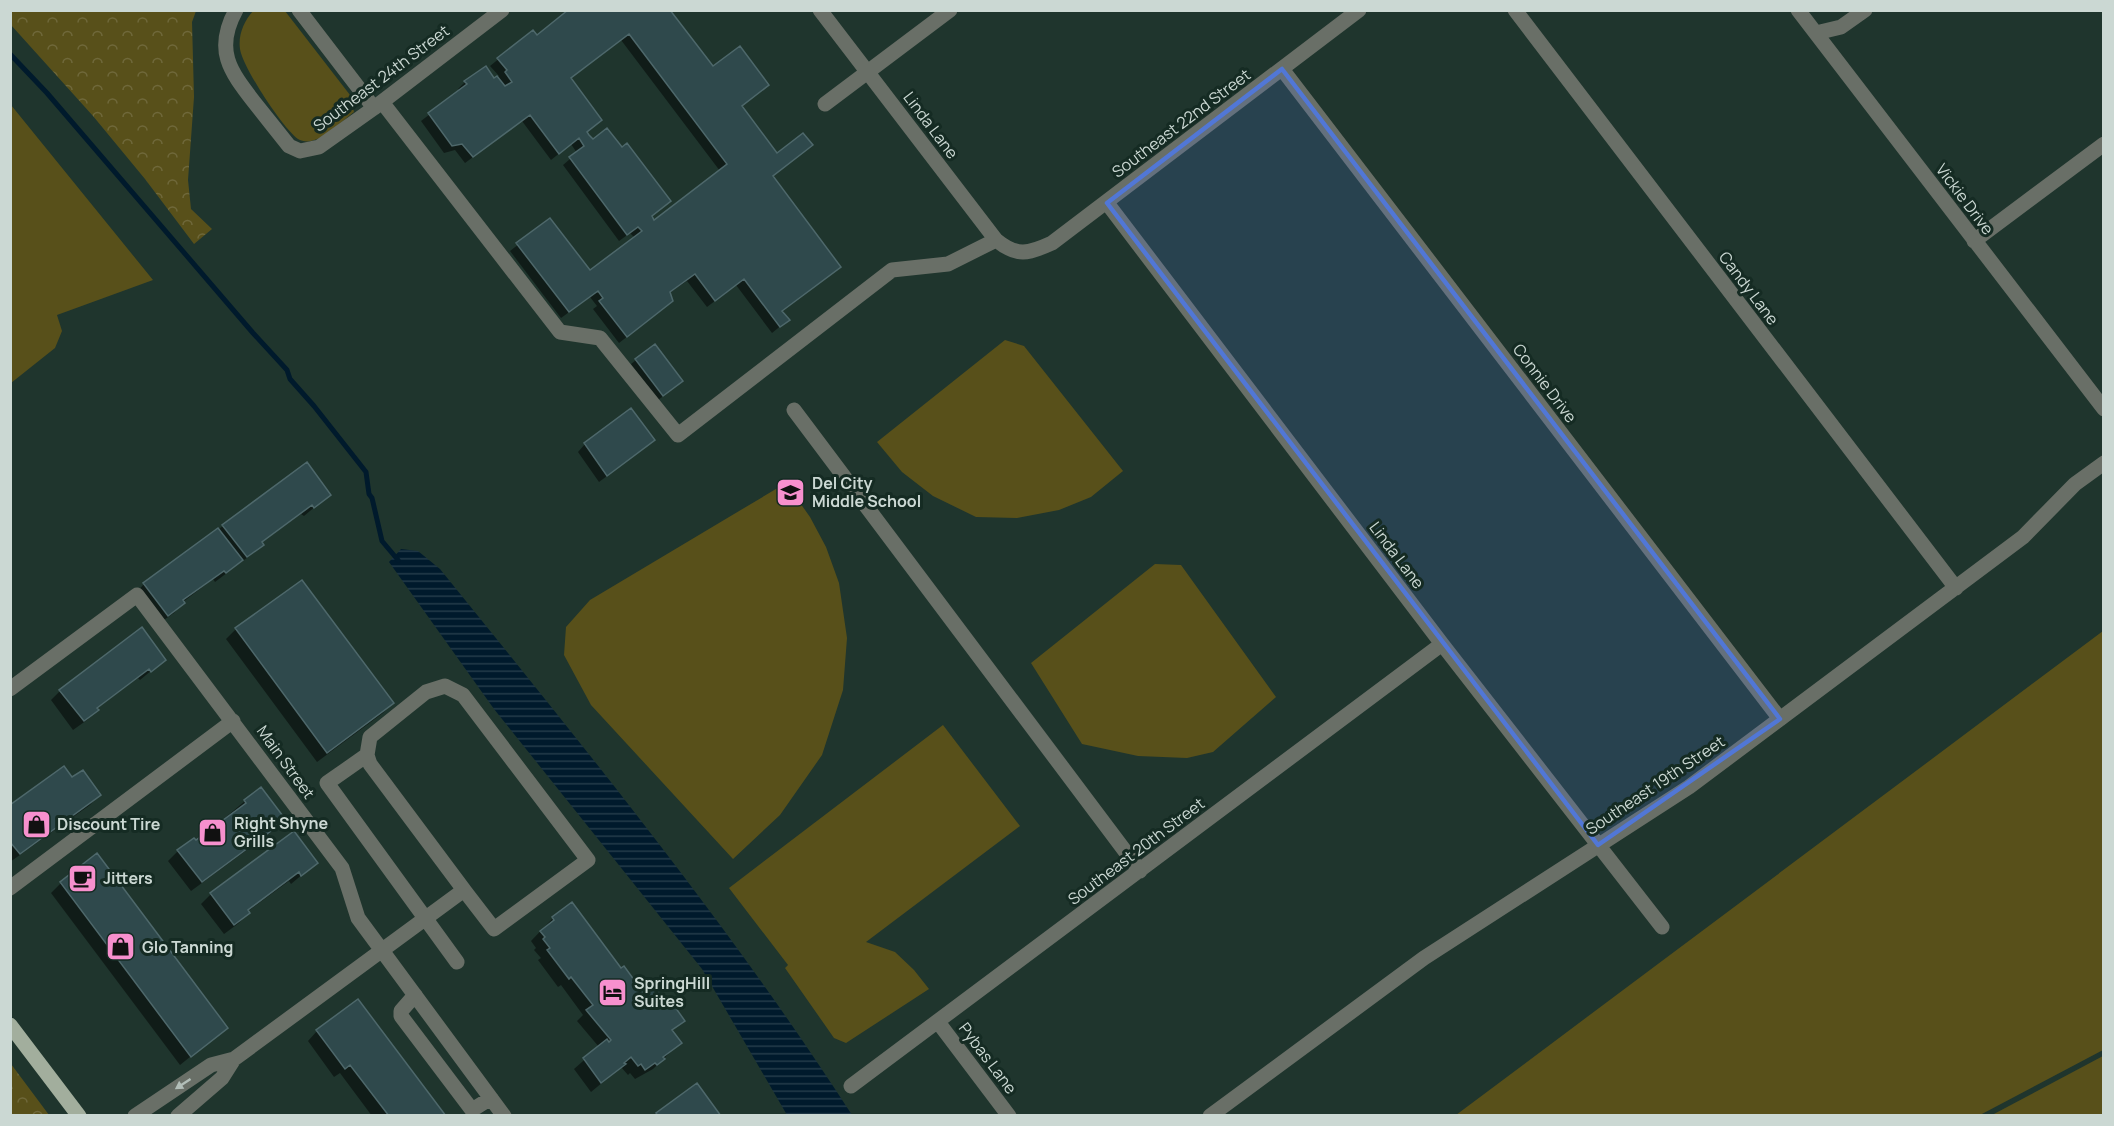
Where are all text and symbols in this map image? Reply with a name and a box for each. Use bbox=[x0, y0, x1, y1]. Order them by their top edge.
street label: Southeast 24th Street bbox=[308, 20, 454, 136]
street label: Southeast 22nd Street bbox=[1107, 64, 1255, 182]
street label: Linda Lane bbox=[899, 87, 963, 163]
street label: Vickie Drive bbox=[1931, 159, 1999, 239]
street label: Candy Lane bbox=[1714, 247, 1784, 329]
street label: Connie Drive bbox=[1508, 339, 1582, 427]
place label: Del City Middle School bbox=[812, 472, 921, 512]
school or university icon: Del City Middle School bbox=[775, 476, 807, 508]
street label: Linda Lane bbox=[1365, 517, 1429, 593]
street label: Main Street bbox=[252, 721, 320, 803]
street label: Southeast 19th Street bbox=[1581, 730, 1729, 840]
street label: Southeast 20th Street bbox=[1063, 792, 1209, 910]
shop icon: Discount Tire bbox=[20, 808, 52, 840]
place label: Right Shyne Grills bbox=[234, 812, 328, 852]
place label: Discount Tire bbox=[57, 813, 161, 835]
shop icon: Right Shyne Grills bbox=[197, 816, 229, 848]
cafe icon: Jitters bbox=[66, 862, 98, 894]
place label: Jitters bbox=[103, 867, 153, 889]
shop icon: Glo Tanning bbox=[105, 931, 137, 963]
place label: Glo Tanning bbox=[142, 936, 233, 958]
place label: SpringHill Suites bbox=[634, 972, 710, 1012]
hotel icon: SpringHill Suites bbox=[597, 976, 629, 1008]
street label: Pybas Lane bbox=[954, 1018, 1022, 1098]
one-way arrow bbox=[175, 1078, 191, 1089]

